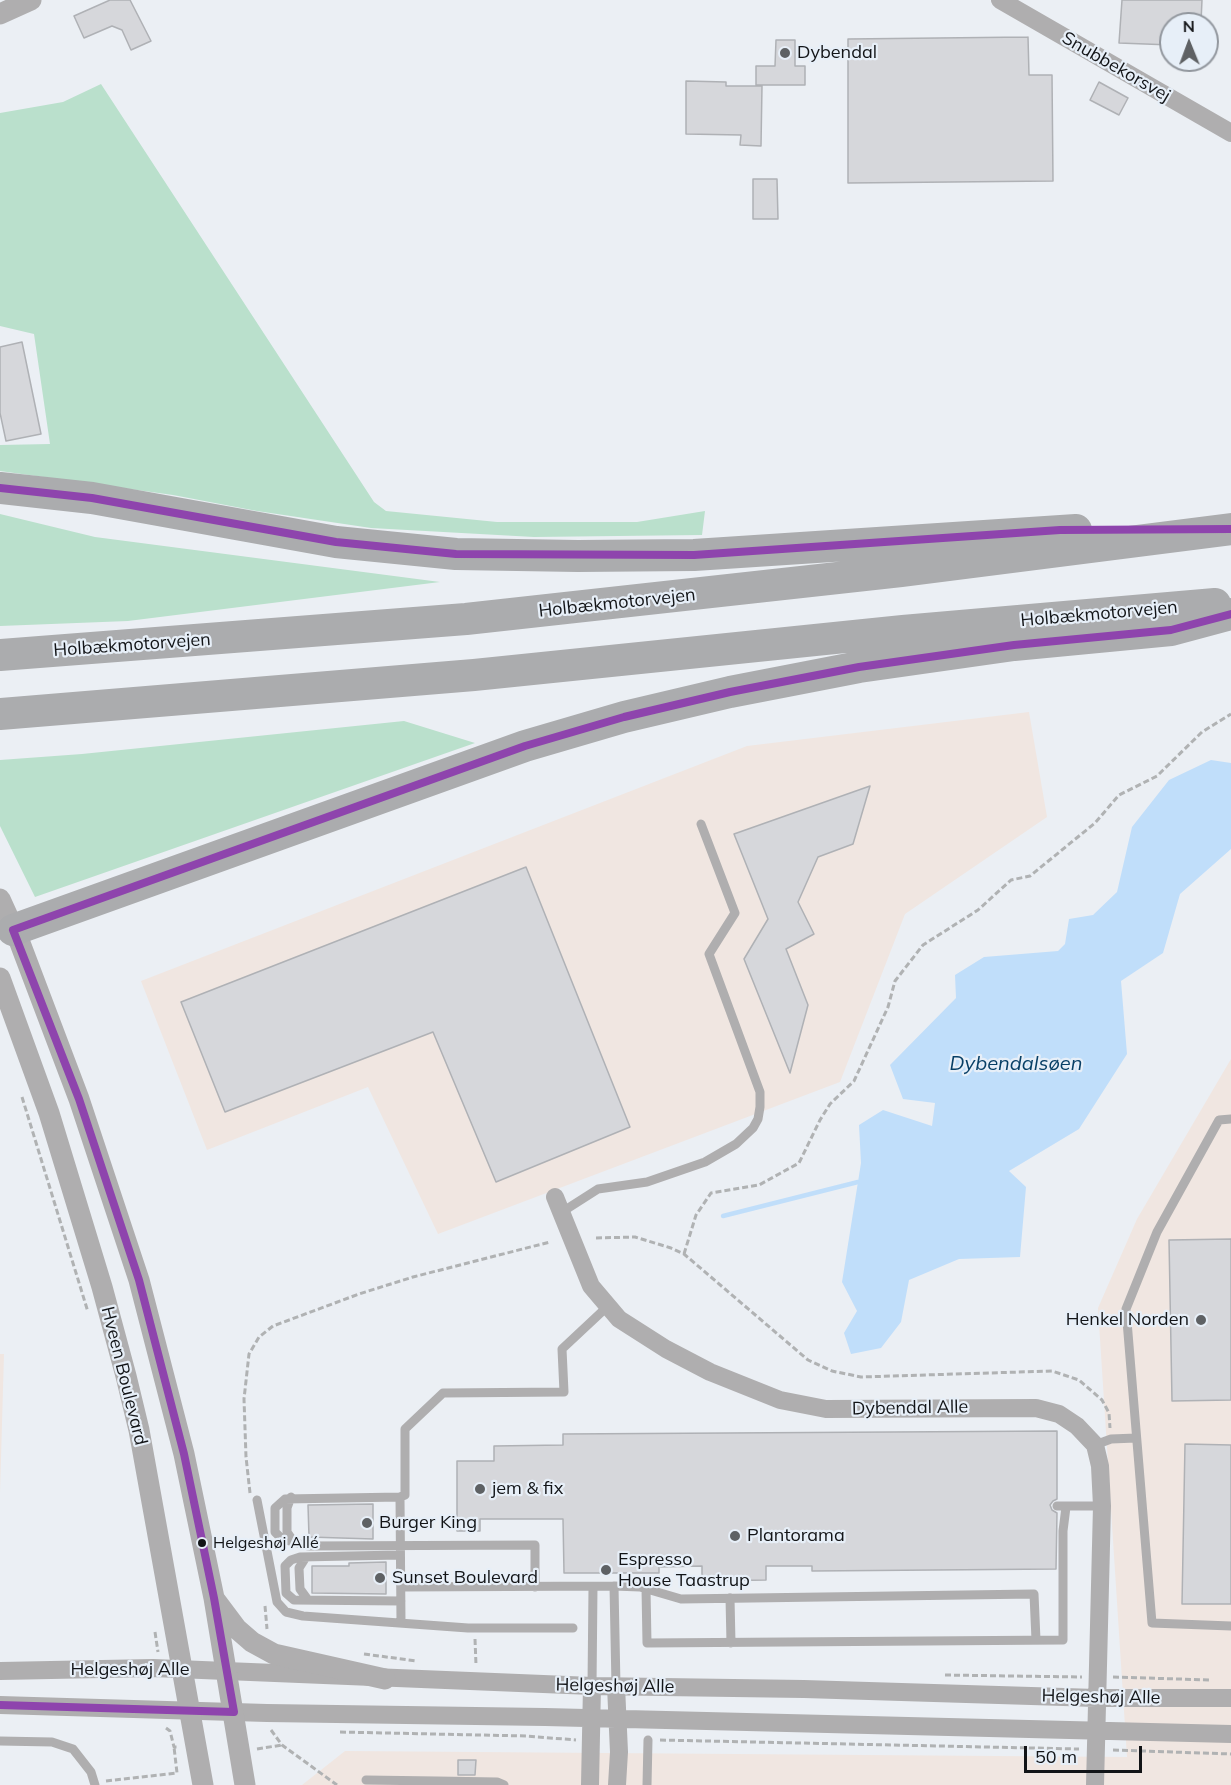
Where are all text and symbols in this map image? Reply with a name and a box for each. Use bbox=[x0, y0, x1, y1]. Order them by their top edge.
north arrow bbox=[1159, 12, 1219, 72]
text: N bbox=[1183, 16, 1195, 36]
street label: Snubbekorsvej bbox=[1058, 27, 1174, 107]
place label: Dybendal bbox=[797, 42, 877, 64]
marker: Dybendal bbox=[778, 46, 792, 60]
street label: Holbækmotorvejen bbox=[537, 584, 697, 622]
street label: Holbækmotorvejen bbox=[1020, 596, 1178, 632]
street label: Holbækmotorvejen bbox=[53, 629, 211, 661]
water label: Dybendalsøen bbox=[950, 1052, 1082, 1076]
street label: Hveen Boulevard bbox=[96, 1304, 152, 1448]
place label: Henkel Norden bbox=[1066, 1309, 1189, 1331]
marker: Henkel Norden bbox=[1194, 1313, 1208, 1327]
street label: Dybendal Alle bbox=[852, 1396, 968, 1420]
place label: jem & fix bbox=[492, 1478, 563, 1500]
marker: jem & fix bbox=[473, 1482, 487, 1496]
place label: Burger King bbox=[379, 1512, 477, 1534]
marker: Burger King bbox=[360, 1516, 374, 1530]
place label: Plantorama bbox=[747, 1525, 845, 1547]
marker: Plantorama bbox=[728, 1529, 742, 1543]
place label: Helgeshøj Allé bbox=[213, 1533, 319, 1553]
marker: Helgeshøj Allé bbox=[196, 1537, 208, 1549]
place label: Espresso House Taastrup bbox=[618, 1549, 750, 1592]
marker: Espresso House Taastrup bbox=[599, 1563, 613, 1577]
place label: Sunset Boulevard bbox=[392, 1567, 538, 1589]
marker: Sunset Boulevard bbox=[373, 1571, 387, 1585]
street label: Helgeshøj Alle bbox=[71, 1659, 189, 1681]
street label: Helgeshøj Alle bbox=[555, 1674, 675, 1698]
street label: Helgeshøj Alle bbox=[1041, 1685, 1161, 1709]
scale bar bbox=[1027, 1734, 1146, 1772]
text: 50 m bbox=[1035, 1745, 1077, 1768]

